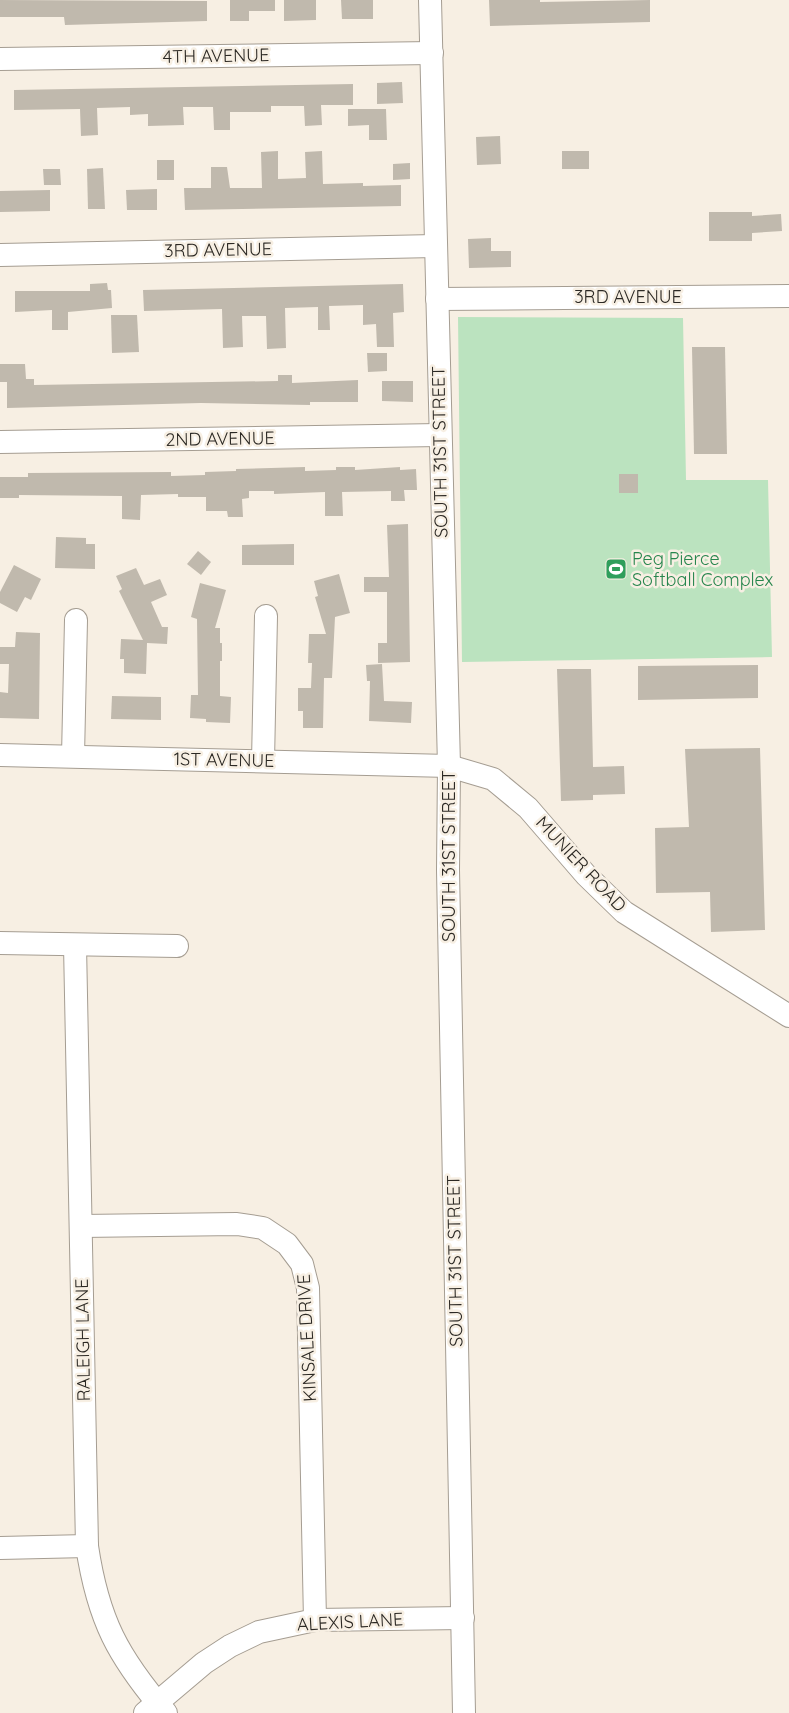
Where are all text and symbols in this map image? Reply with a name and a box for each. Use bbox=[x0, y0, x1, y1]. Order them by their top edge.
street label: 4TH AVENUE bbox=[163, 43, 269, 68]
street label: 3RD AVENUE bbox=[164, 237, 272, 262]
street label: 3RD AVENUE bbox=[574, 285, 682, 308]
street label: SOUTH 31ST STREET bbox=[427, 366, 452, 538]
street label: 2ND AVENUE bbox=[165, 426, 275, 451]
place label: Peg Pierce Softball Complex bbox=[632, 547, 774, 591]
sports icon: Peg Pierce Softball Complex bbox=[604, 557, 628, 581]
street label: 1ST AVENUE bbox=[173, 747, 275, 772]
street label: SOUTH 31ST STREET bbox=[437, 770, 460, 942]
street label: MUNIER ROAD bbox=[531, 811, 632, 916]
street label: SOUTH 31ST STREET bbox=[442, 1175, 467, 1347]
street label: KINSALE DRIVE bbox=[292, 1274, 321, 1403]
street label: RALEIGH LANE bbox=[70, 1278, 95, 1402]
street label: ALEXIS LANE bbox=[296, 1607, 404, 1636]

